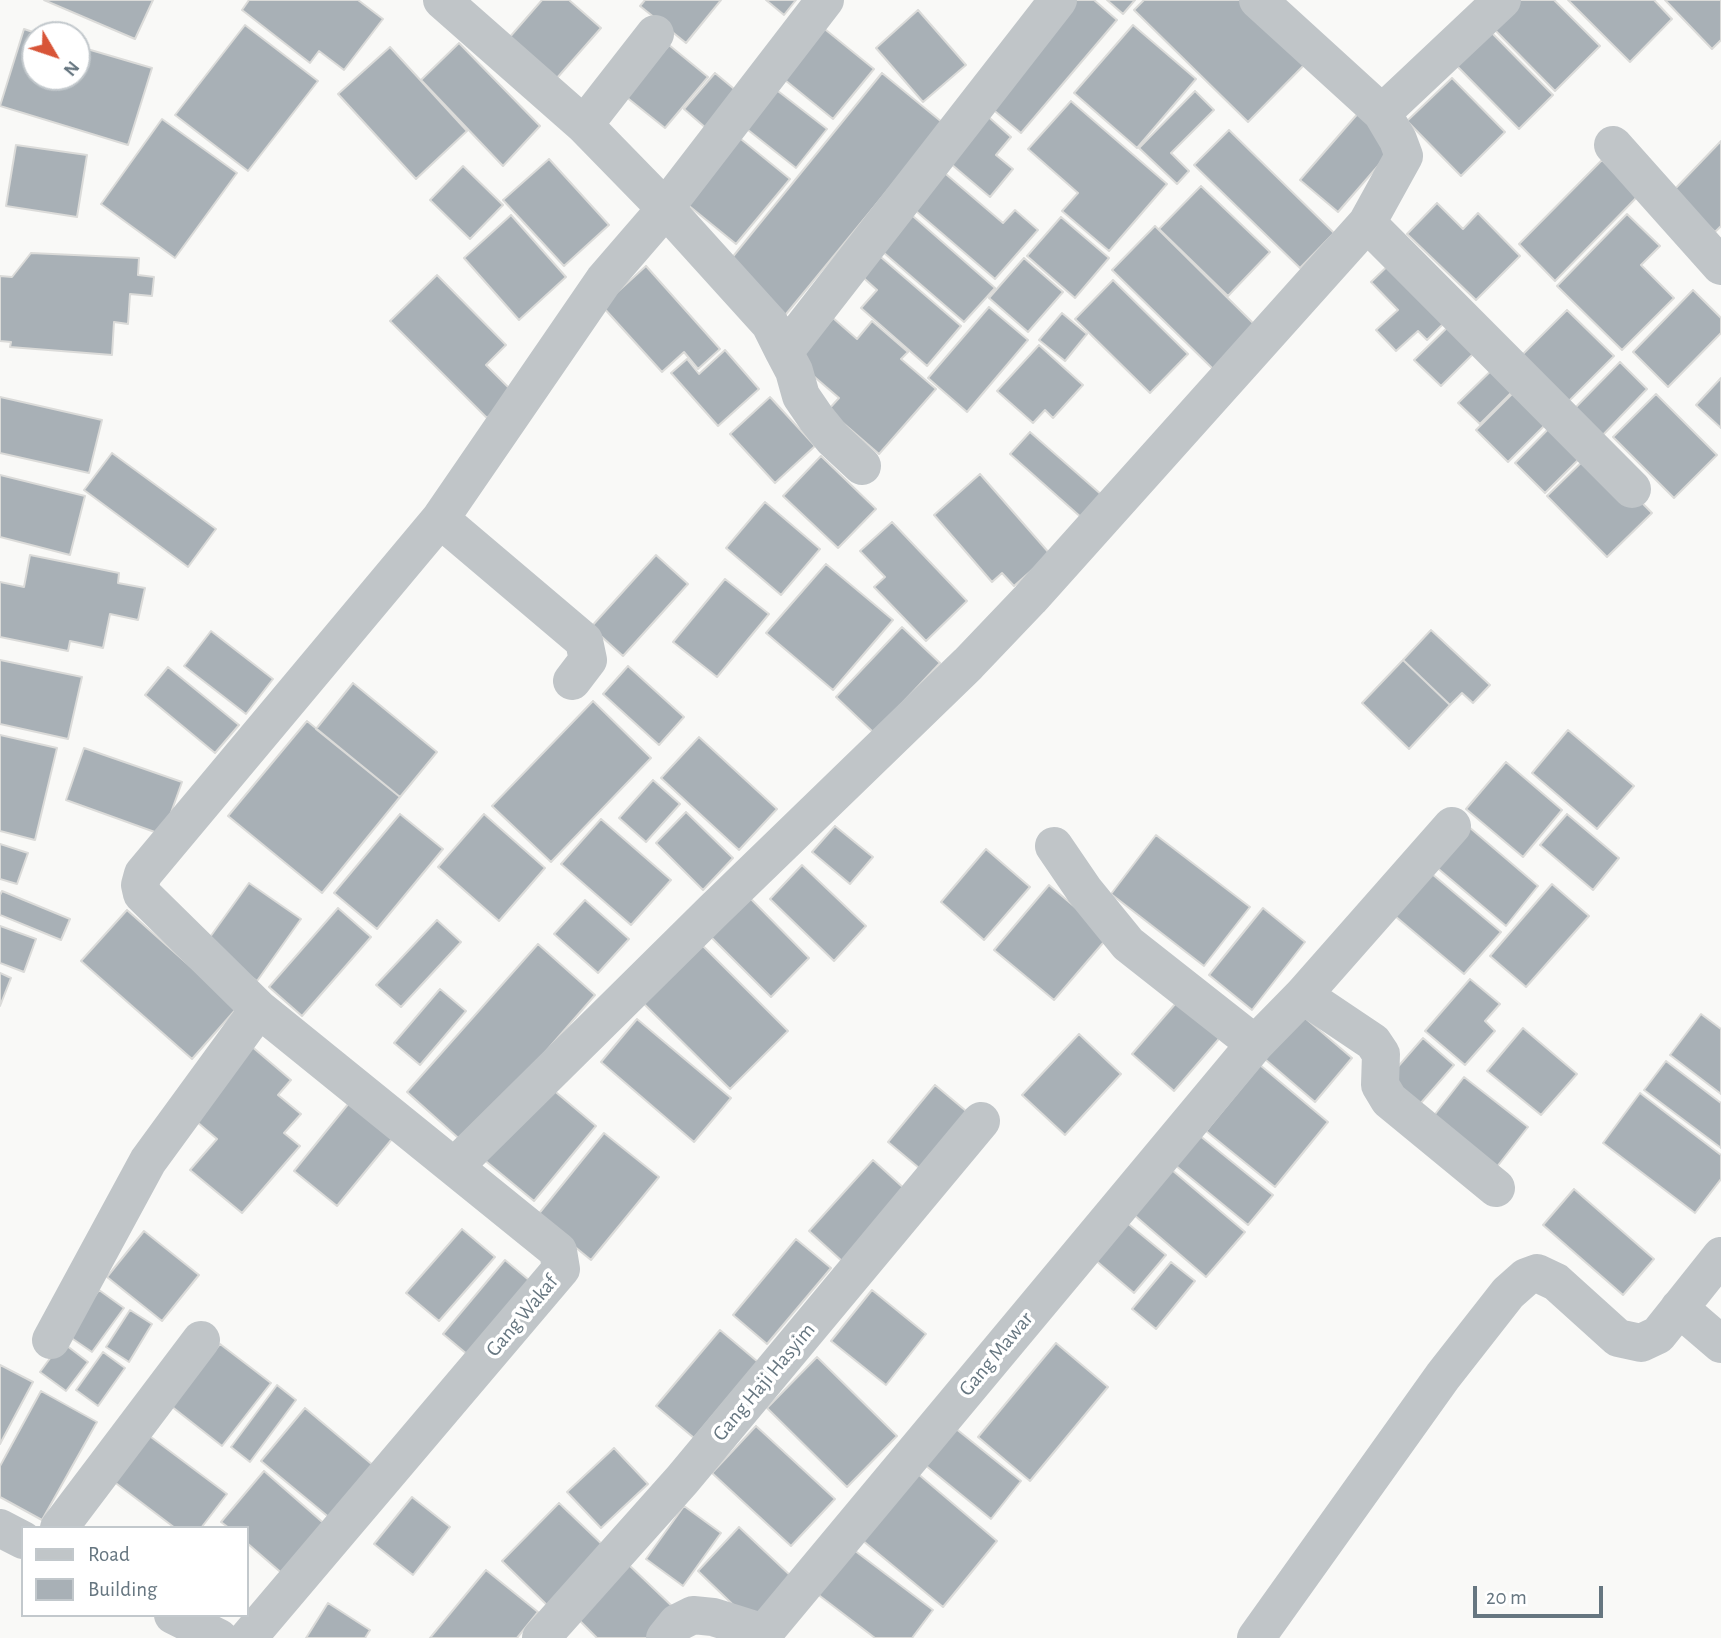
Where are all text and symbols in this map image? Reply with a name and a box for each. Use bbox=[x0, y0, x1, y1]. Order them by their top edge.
north arrow bbox=[21, 21, 91, 91]
text: N bbox=[60, 57, 83, 79]
street label: Gang Wakaf bbox=[481, 1270, 563, 1362]
street label: Gang Mawar bbox=[953, 1307, 1039, 1401]
street label: Gang Haji Hasyim bbox=[707, 1318, 821, 1446]
legend bbox=[21, 1526, 248, 1617]
text: Road bbox=[88, 1544, 130, 1565]
scale bar bbox=[1476, 1572, 1606, 1616]
text: Building bbox=[88, 1579, 157, 1600]
text: 20 m bbox=[1486, 1587, 1527, 1608]

